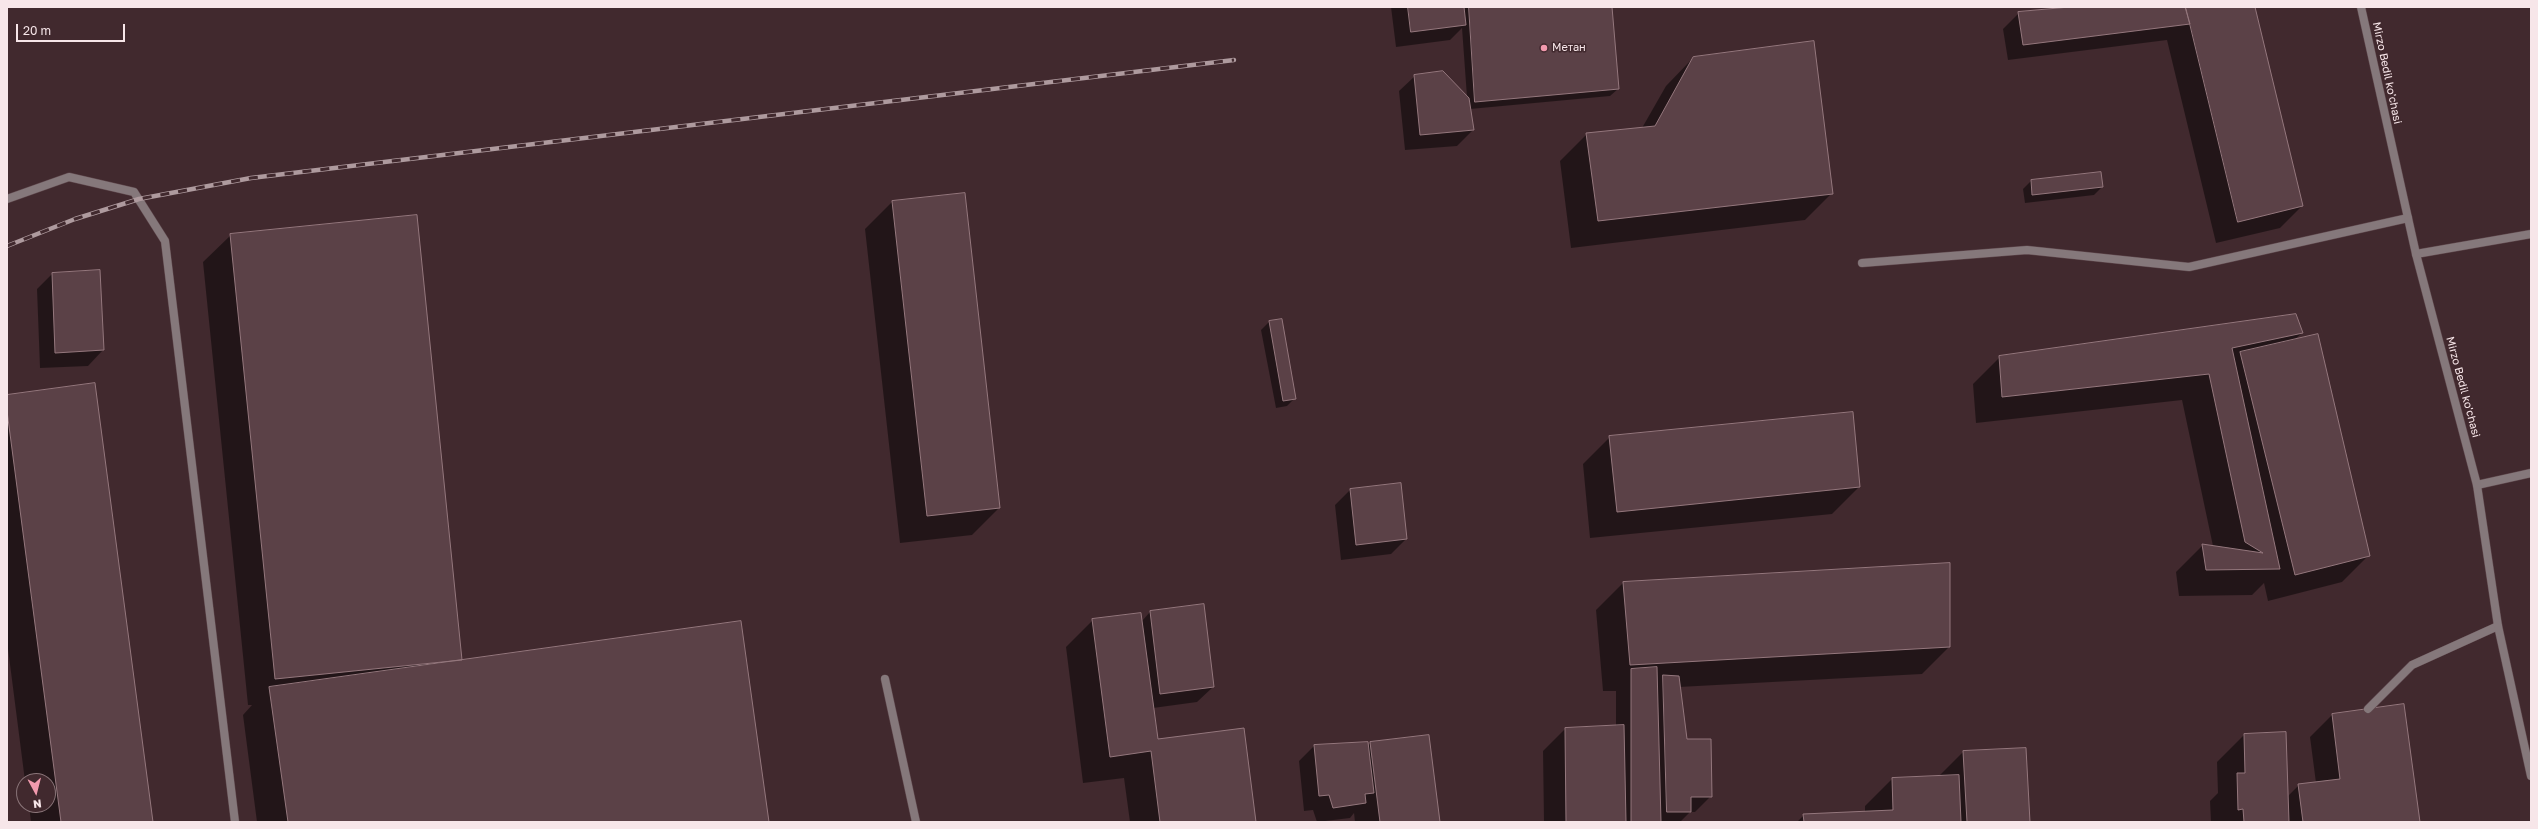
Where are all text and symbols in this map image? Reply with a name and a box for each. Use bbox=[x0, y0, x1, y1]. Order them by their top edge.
scale bar bbox=[18, 16, 127, 42]
street label: Mirzo Bedil ko'chasi bbox=[2370, 21, 2404, 125]
text: 20 m bbox=[23, 23, 51, 38]
place label: Метан bbox=[1552, 41, 1586, 55]
marker: Метан bbox=[1539, 43, 1549, 53]
street label: Mirzo Bedil ko'chasi bbox=[2443, 335, 2483, 439]
north arrow bbox=[16, 773, 56, 813]
text: N bbox=[32, 797, 42, 811]

